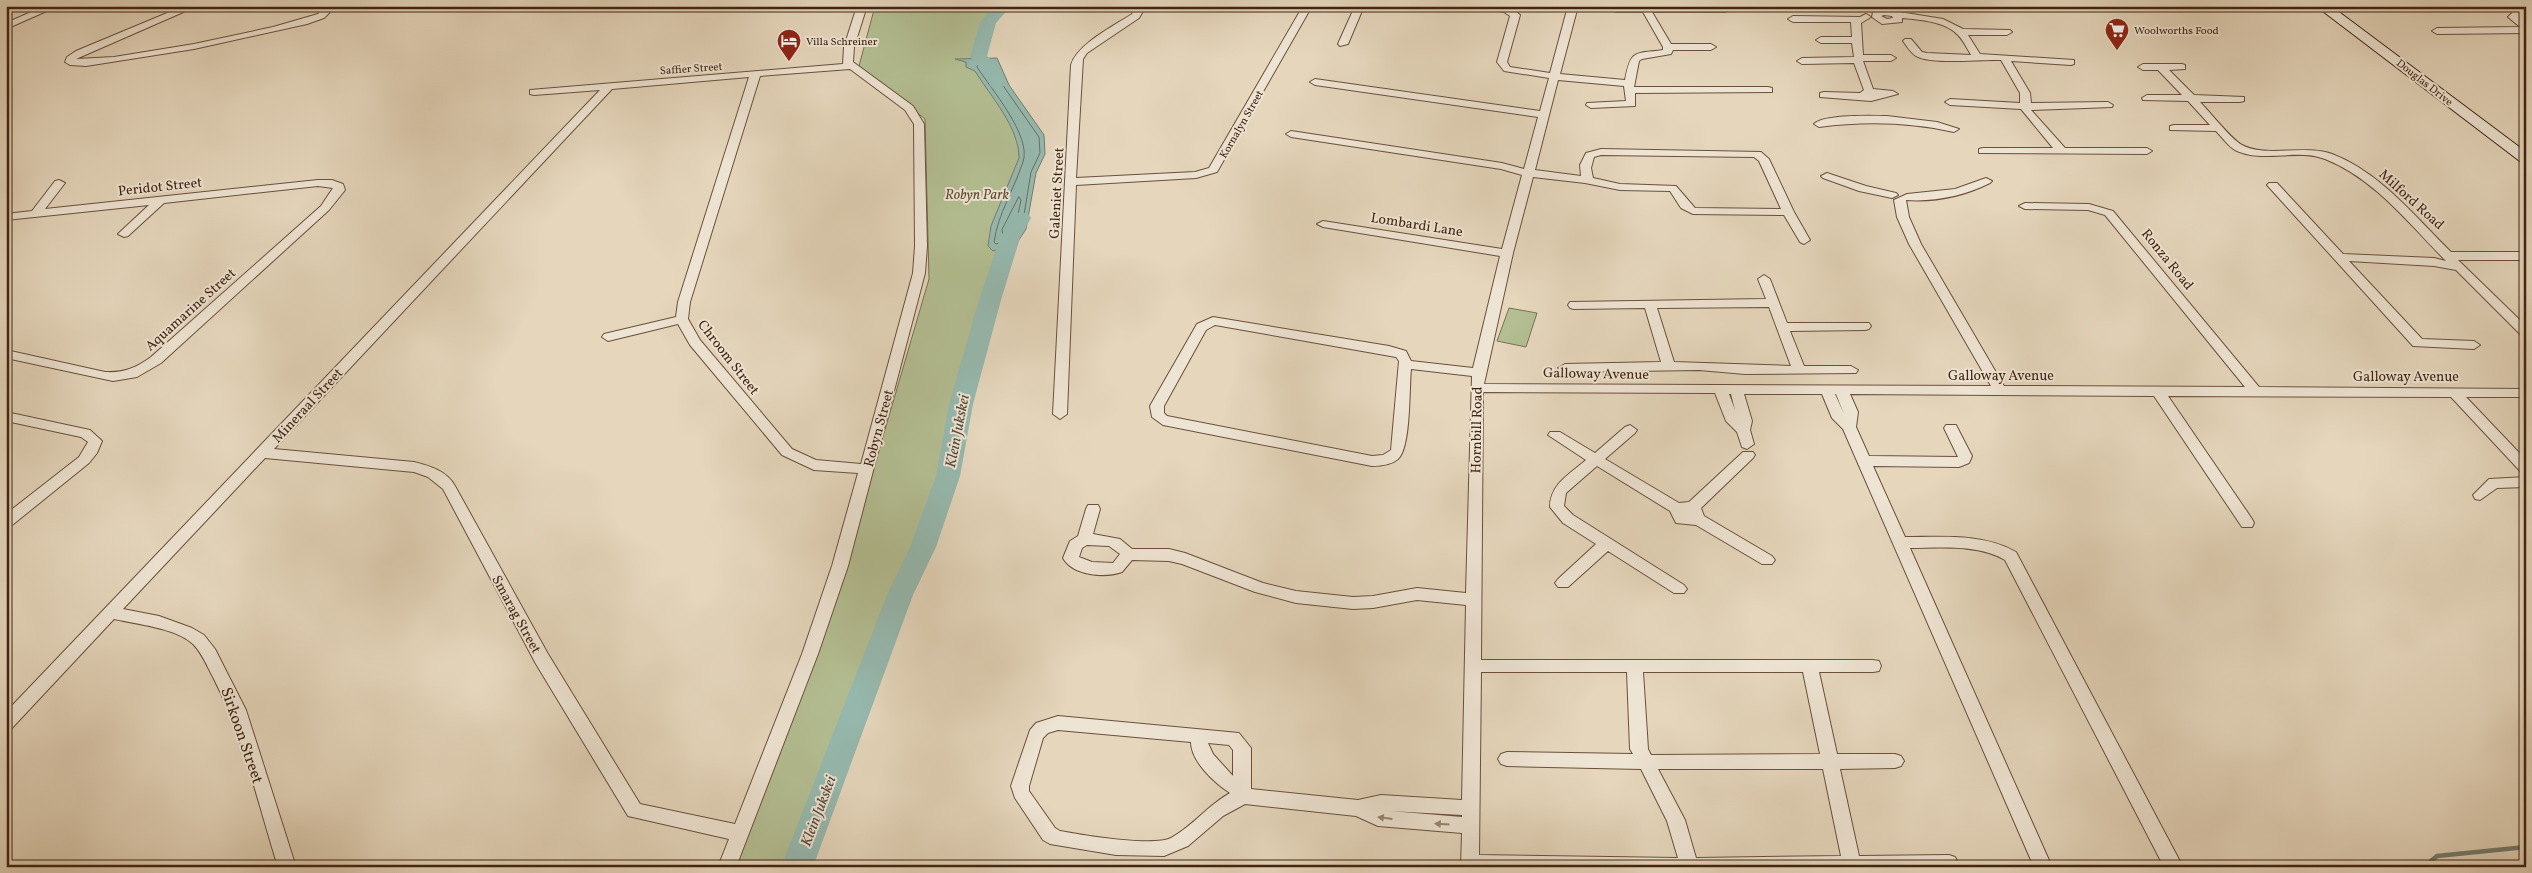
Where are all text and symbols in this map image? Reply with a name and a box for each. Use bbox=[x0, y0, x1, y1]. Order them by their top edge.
supermarket icon: Woolworths Food bbox=[2104, 17, 2130, 51]
place label: Woolworths Food bbox=[2134, 24, 2219, 39]
hotel icon: Villa Schreiner bbox=[776, 28, 802, 62]
place label: Villa Schreiner bbox=[806, 35, 878, 50]
street label: Douglas Drive bbox=[2393, 56, 2456, 110]
street label: Saffier Street bbox=[659, 60, 723, 79]
street label: Kornalyn Street bbox=[1217, 88, 1268, 162]
street label: Galeniet Street bbox=[1046, 147, 1069, 239]
street label: Milford Road bbox=[2374, 166, 2448, 235]
street label: Peridot Street bbox=[117, 174, 203, 201]
park label: Robyn Park bbox=[945, 186, 1009, 205]
street label: Lombardi Lane bbox=[1369, 209, 1464, 242]
street label: Ronza Road bbox=[2136, 225, 2197, 295]
street label: Aquamarine Street bbox=[142, 264, 241, 356]
street label: Chroom Street bbox=[693, 317, 763, 399]
street label: Mineraal Street bbox=[269, 364, 348, 448]
street label: Galloway Avenue bbox=[1543, 364, 1650, 385]
street label: Galloway Avenue bbox=[1948, 367, 2054, 386]
street label: Galloway Avenue bbox=[2353, 368, 2459, 387]
street label: Hornbill Road bbox=[1467, 386, 1488, 474]
street label: Robyn Street bbox=[860, 387, 899, 469]
water label: Klein Jukskei bbox=[941, 393, 976, 470]
street label: Smarag Street bbox=[486, 572, 545, 657]
street label: Sirkoon Street bbox=[214, 685, 268, 787]
water label: Klein Jukskei bbox=[796, 773, 843, 850]
one-way arrow bbox=[1376, 814, 1392, 822]
one-way arrow bbox=[1433, 819, 1449, 827]

